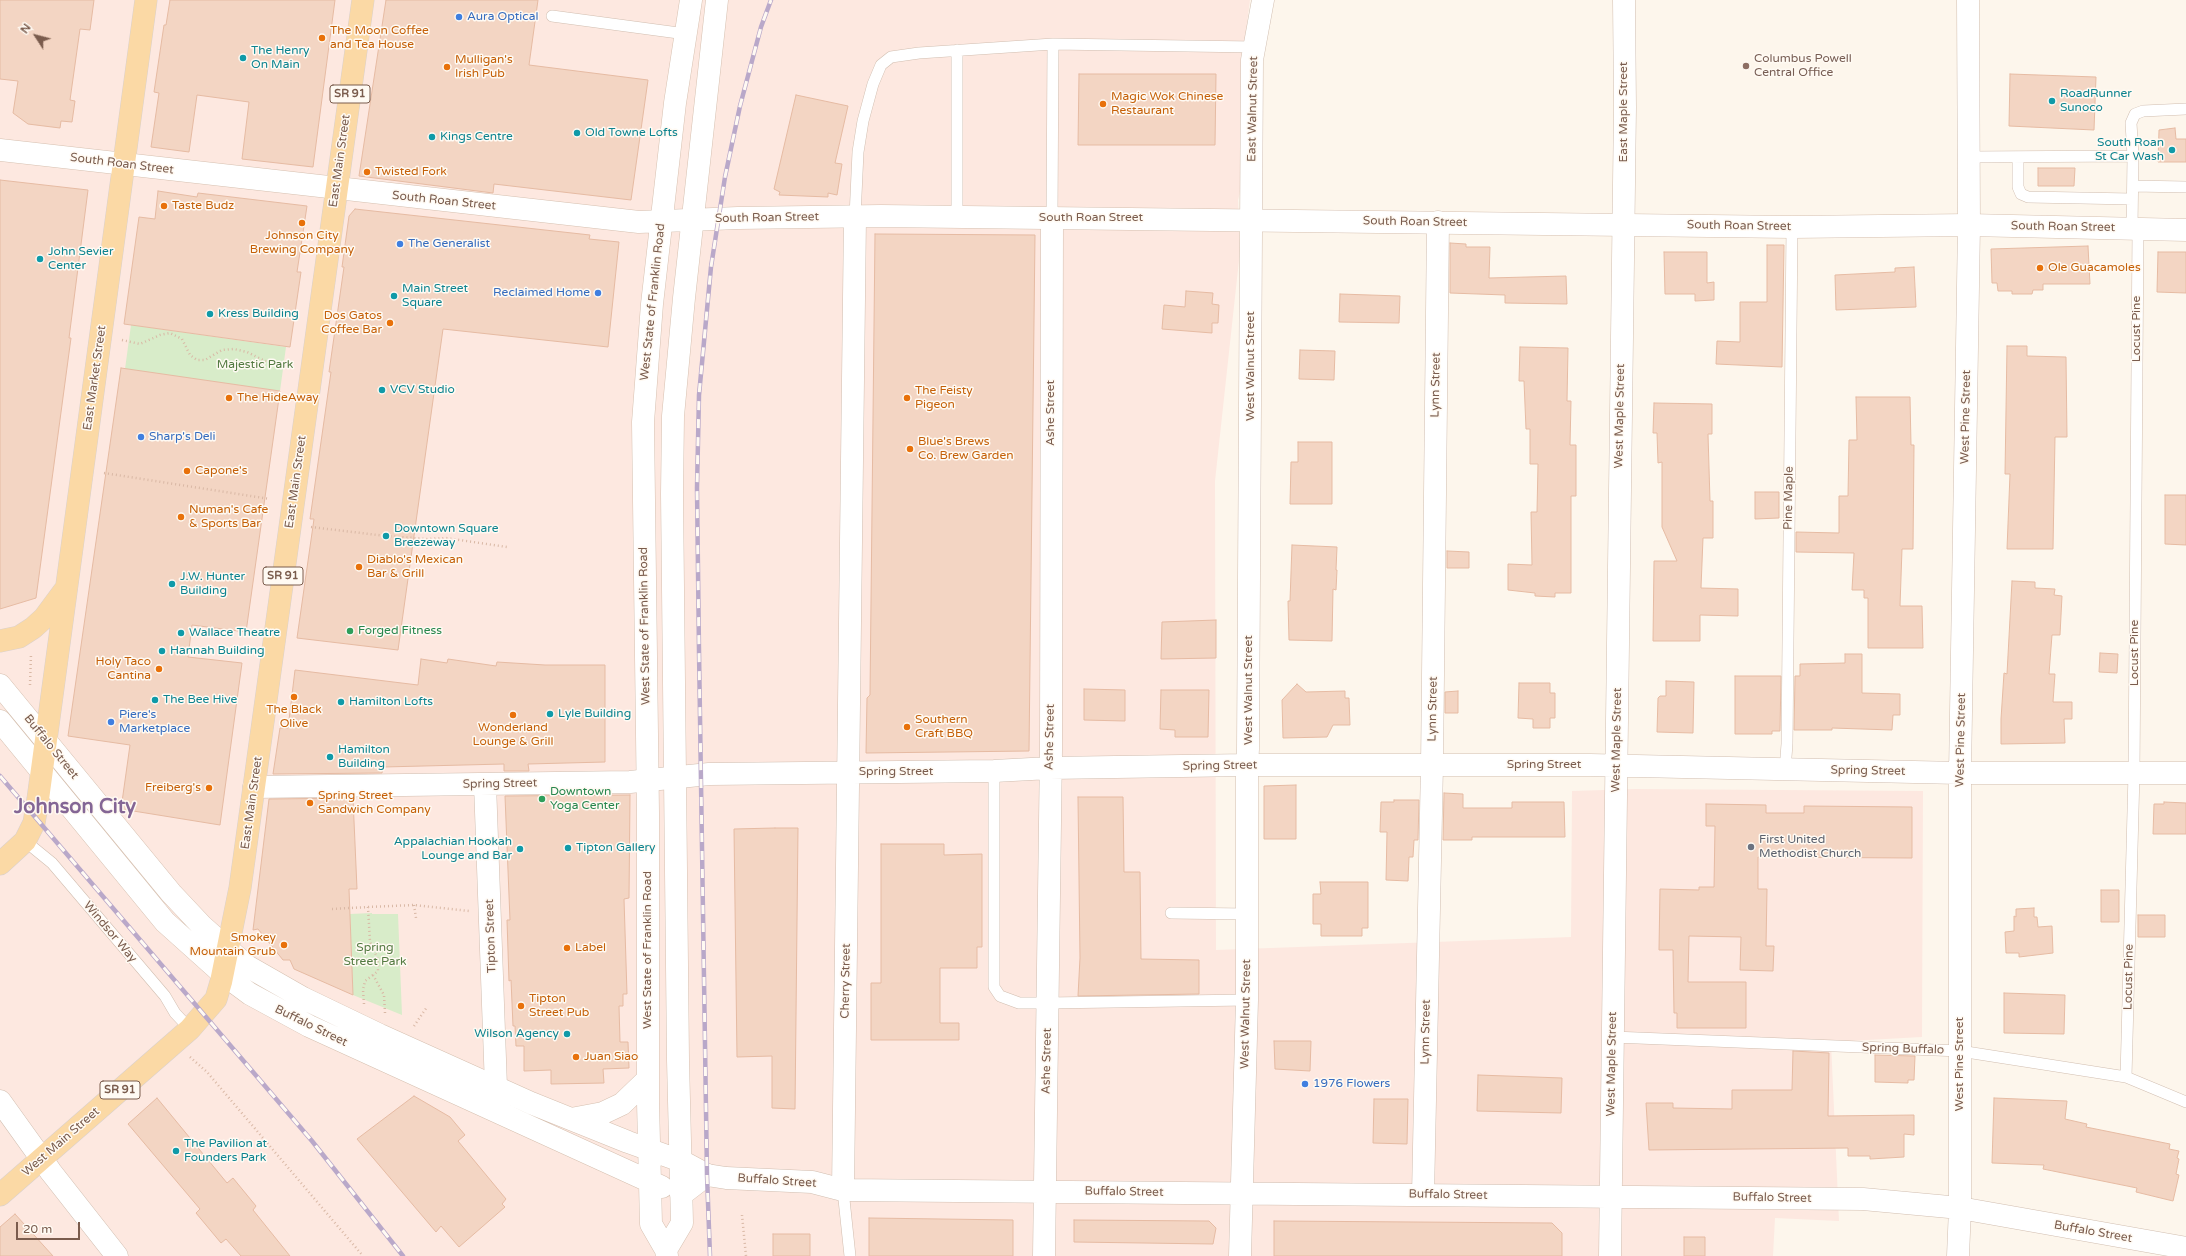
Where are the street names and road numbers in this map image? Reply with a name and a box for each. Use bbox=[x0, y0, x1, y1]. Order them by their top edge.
street label: East Walnut Street bbox=[1245, 56, 1261, 162]
street label: East Maple Street bbox=[1617, 62, 1631, 162]
road number: SR 91 bbox=[330, 85, 370, 103]
street label: East Main Street bbox=[326, 114, 354, 208]
street label: South Roan Street bbox=[69, 150, 175, 178]
street label: South Roan Street bbox=[391, 188, 497, 214]
street label: South Roan Street bbox=[715, 210, 819, 226]
street label: South Roan Street bbox=[1039, 211, 1143, 225]
street label: South Roan Street bbox=[1363, 214, 1467, 230]
street label: South Roan Street bbox=[1687, 218, 1791, 234]
street label: South Roan Street bbox=[2011, 219, 2115, 235]
street label: West State of Franklin Road bbox=[638, 223, 668, 381]
street label: Locust Pine bbox=[2130, 296, 2144, 362]
street label: West Walnut Street bbox=[1244, 311, 1258, 421]
street label: East Market Street bbox=[81, 325, 109, 431]
street label: Lynn Street bbox=[1428, 352, 1444, 418]
street label: West Maple Street bbox=[1612, 363, 1628, 469]
street label: West Pine Street bbox=[1958, 370, 1974, 464]
street label: Ashe Street bbox=[1044, 380, 1058, 446]
street label: East Main Street bbox=[282, 435, 310, 529]
street label: Pine Maple bbox=[1781, 466, 1797, 530]
street label: West State of Franklin Road bbox=[636, 547, 654, 705]
road number: SR 91 bbox=[263, 567, 303, 585]
street label: Locust Pine bbox=[2128, 620, 2142, 686]
street label: West Walnut Street bbox=[1242, 635, 1256, 745]
street label: Lynn Street bbox=[1425, 676, 1441, 742]
street label: West Maple Street bbox=[1609, 687, 1625, 793]
street label: West Pine Street bbox=[1953, 693, 1969, 787]
street label: Ashe Street bbox=[1042, 704, 1058, 770]
street label: Buffalo Street bbox=[21, 712, 81, 782]
street label: East Main Street bbox=[238, 756, 266, 850]
street label: Spring Street bbox=[1183, 758, 1257, 774]
street label: Spring Street bbox=[1507, 758, 1581, 772]
street label: Spring Street bbox=[1831, 763, 1905, 779]
street label: Spring Street bbox=[859, 765, 933, 779]
street label: Spring Street bbox=[463, 776, 537, 792]
street label: West State of Franklin Road bbox=[641, 871, 655, 1029]
street label: Windsor Way bbox=[80, 898, 140, 966]
street label: Tipton Street bbox=[483, 899, 499, 973]
street label: Cherry Street bbox=[838, 943, 854, 1019]
street label: Locust Pine bbox=[2121, 944, 2137, 1010]
street label: West Walnut Street bbox=[1238, 959, 1254, 1069]
street label: Lynn Street bbox=[1418, 999, 1434, 1065]
street label: Buffalo Street bbox=[272, 1002, 350, 1050]
street label: West Maple Street bbox=[1604, 1011, 1620, 1117]
street label: West Pine Street bbox=[1953, 1017, 1967, 1111]
street label: Ashe Street bbox=[1039, 1028, 1055, 1094]
street label: Spring Buffalo bbox=[1862, 1040, 1944, 1058]
road number: SR 91 bbox=[100, 1081, 140, 1099]
street label: West Main Street bbox=[19, 1104, 103, 1180]
street label: Buffalo Street bbox=[737, 1171, 817, 1191]
street label: Buffalo Street bbox=[1084, 1184, 1164, 1200]
street label: Buffalo Street bbox=[1408, 1187, 1488, 1203]
street label: Buffalo Street bbox=[1732, 1190, 1812, 1206]
street label: Buffalo Street bbox=[2053, 1218, 2133, 1246]

